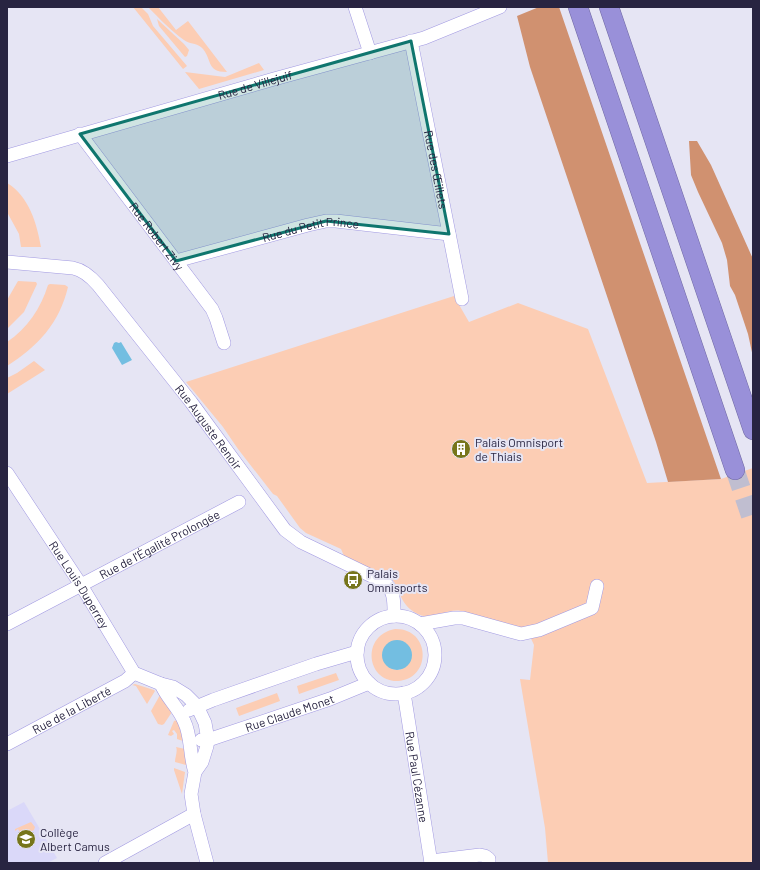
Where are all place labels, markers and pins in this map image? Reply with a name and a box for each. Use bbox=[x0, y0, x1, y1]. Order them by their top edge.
place label: Palais Omnisport de Thiais bbox=[475, 435, 563, 463]
building icon: Palais Omnisport de Thiais bbox=[450, 438, 472, 460]
place label: Palais Omnisports bbox=[367, 566, 428, 594]
bus stop icon: Palais Omnisports bbox=[342, 569, 364, 591]
place label: Collège Albert Camus bbox=[40, 825, 110, 853]
school or university icon: Collège Albert Camus bbox=[15, 828, 37, 850]

